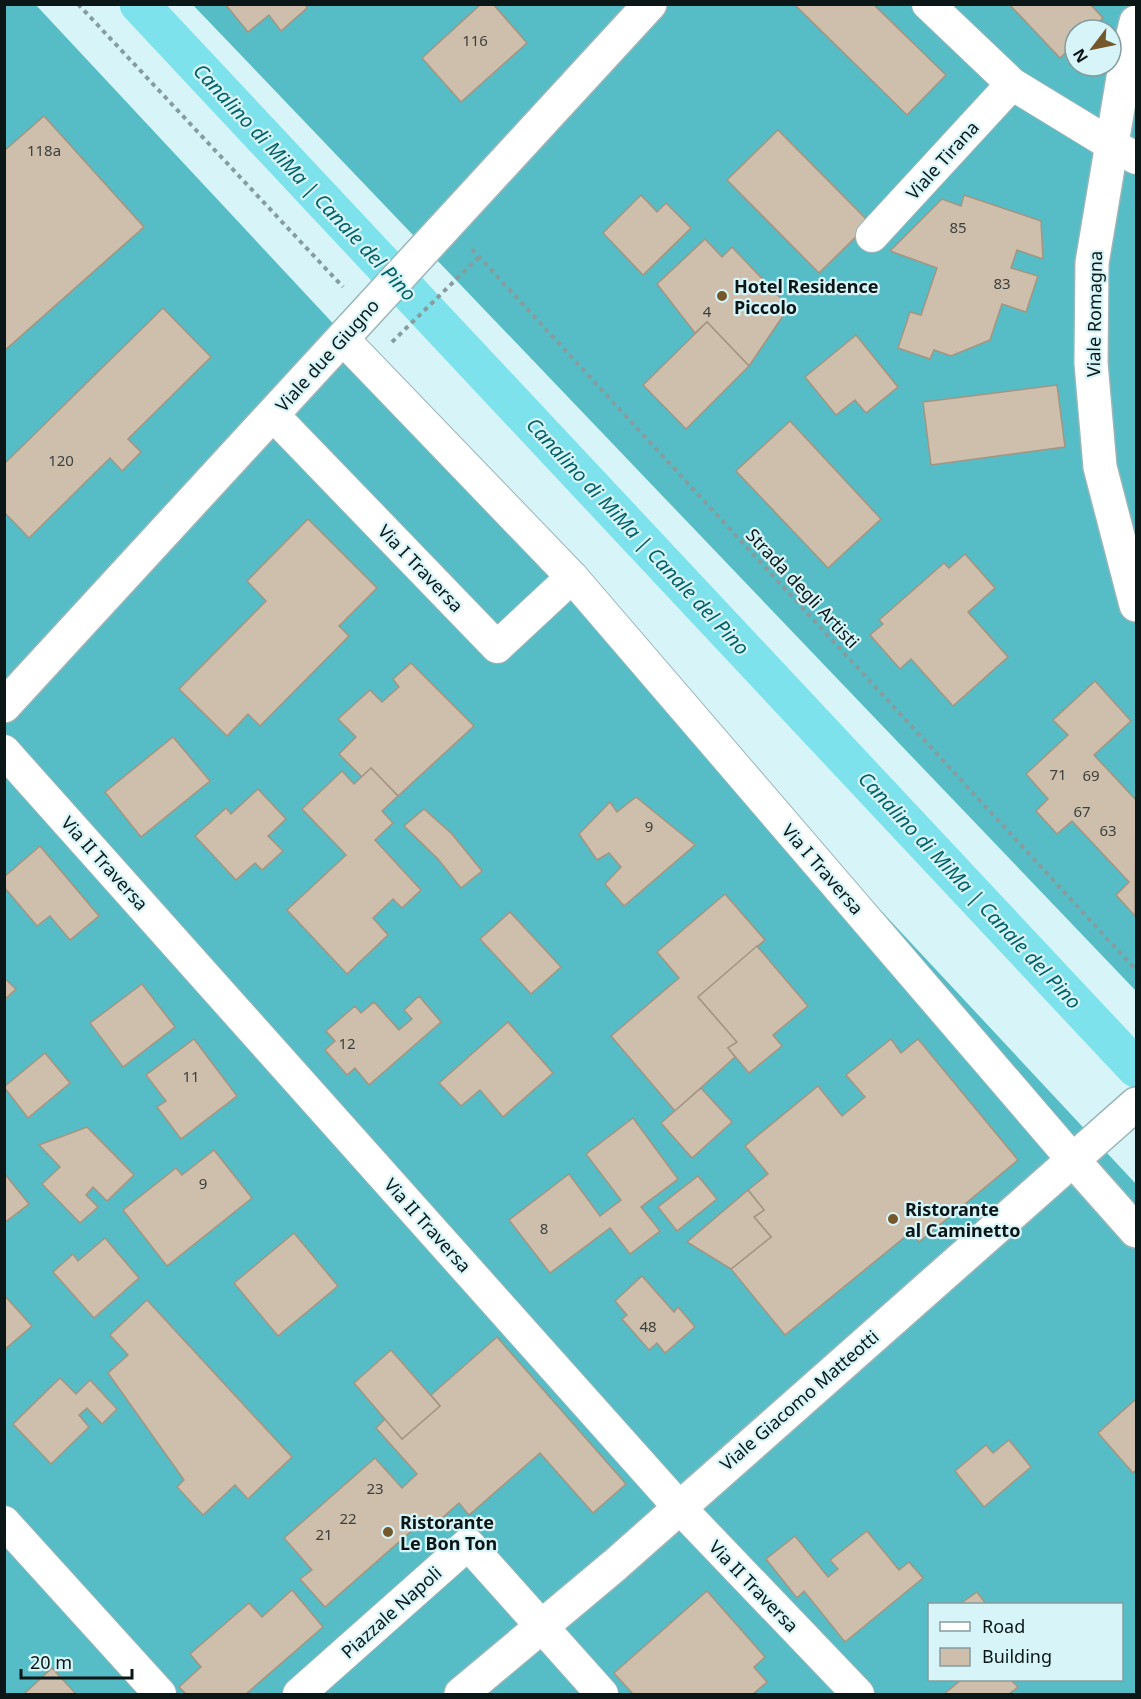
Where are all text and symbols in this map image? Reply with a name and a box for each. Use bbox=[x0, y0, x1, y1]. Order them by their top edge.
north arrow bbox=[1063, 18, 1123, 78]
house number: 116 bbox=[462, 30, 488, 50]
text: N bbox=[1068, 45, 1093, 67]
water label: Canalino di MiMa | Canale del Pino bbox=[188, 57, 422, 307]
street label: Viale Tirana bbox=[900, 116, 984, 204]
house number: 118a bbox=[27, 140, 61, 160]
house number: 85 bbox=[949, 217, 967, 237]
street label: Viale Romagna bbox=[1081, 251, 1107, 377]
house number: 83 bbox=[993, 273, 1011, 293]
place label: Hotel Residence Piccolo bbox=[734, 274, 878, 319]
marker: Hotel Residence Piccolo bbox=[715, 289, 729, 303]
street label: Viale due Giugno bbox=[270, 293, 384, 417]
house number: 4 bbox=[703, 301, 712, 321]
water label: Canalino di MiMa | Canale del Pino bbox=[521, 411, 755, 661]
house number: 120 bbox=[48, 450, 74, 470]
street label: Via I Traversa bbox=[373, 519, 469, 617]
street label: Strada degli Artisti bbox=[741, 523, 865, 653]
house number: 71 bbox=[1049, 764, 1067, 784]
water label: Canalino di MiMa | Canale del Pino bbox=[853, 765, 1087, 1015]
house number: 69 bbox=[1082, 765, 1100, 785]
house number: 67 bbox=[1073, 801, 1091, 821]
street label: Via II Traversa bbox=[56, 811, 154, 915]
house number: 9 bbox=[645, 816, 653, 836]
street label: Via I Traversa bbox=[777, 819, 869, 919]
house number: 63 bbox=[1099, 820, 1117, 840]
house number: 12 bbox=[338, 1033, 356, 1053]
house number: 11 bbox=[182, 1066, 200, 1086]
house number: 9 bbox=[199, 1173, 207, 1193]
street label: Via II Traversa bbox=[379, 1173, 477, 1277]
place label: Ristorante al Caminetto bbox=[905, 1197, 1020, 1242]
marker: Ristorante al Caminetto bbox=[886, 1212, 900, 1226]
house number: 8 bbox=[540, 1218, 548, 1238]
house number: 48 bbox=[639, 1316, 657, 1336]
street label: Viale Giacomo Matteotti bbox=[715, 1324, 883, 1476]
house number: 23 bbox=[366, 1478, 384, 1498]
house number: 22 bbox=[339, 1508, 357, 1528]
place label: Ristorante Le Bon Ton bbox=[400, 1510, 497, 1555]
house number: 21 bbox=[315, 1524, 333, 1544]
marker: Ristorante Le Bon Ton bbox=[381, 1525, 395, 1539]
street label: Via II Traversa bbox=[704, 1535, 804, 1637]
street label: Piazzale Napoli bbox=[336, 1561, 446, 1663]
legend bbox=[928, 1603, 1123, 1681]
text: Road bbox=[982, 1614, 1025, 1638]
scale bar bbox=[21, 1642, 132, 1680]
text: Building bbox=[982, 1644, 1052, 1668]
text: 20 m bbox=[30, 1650, 72, 1674]

